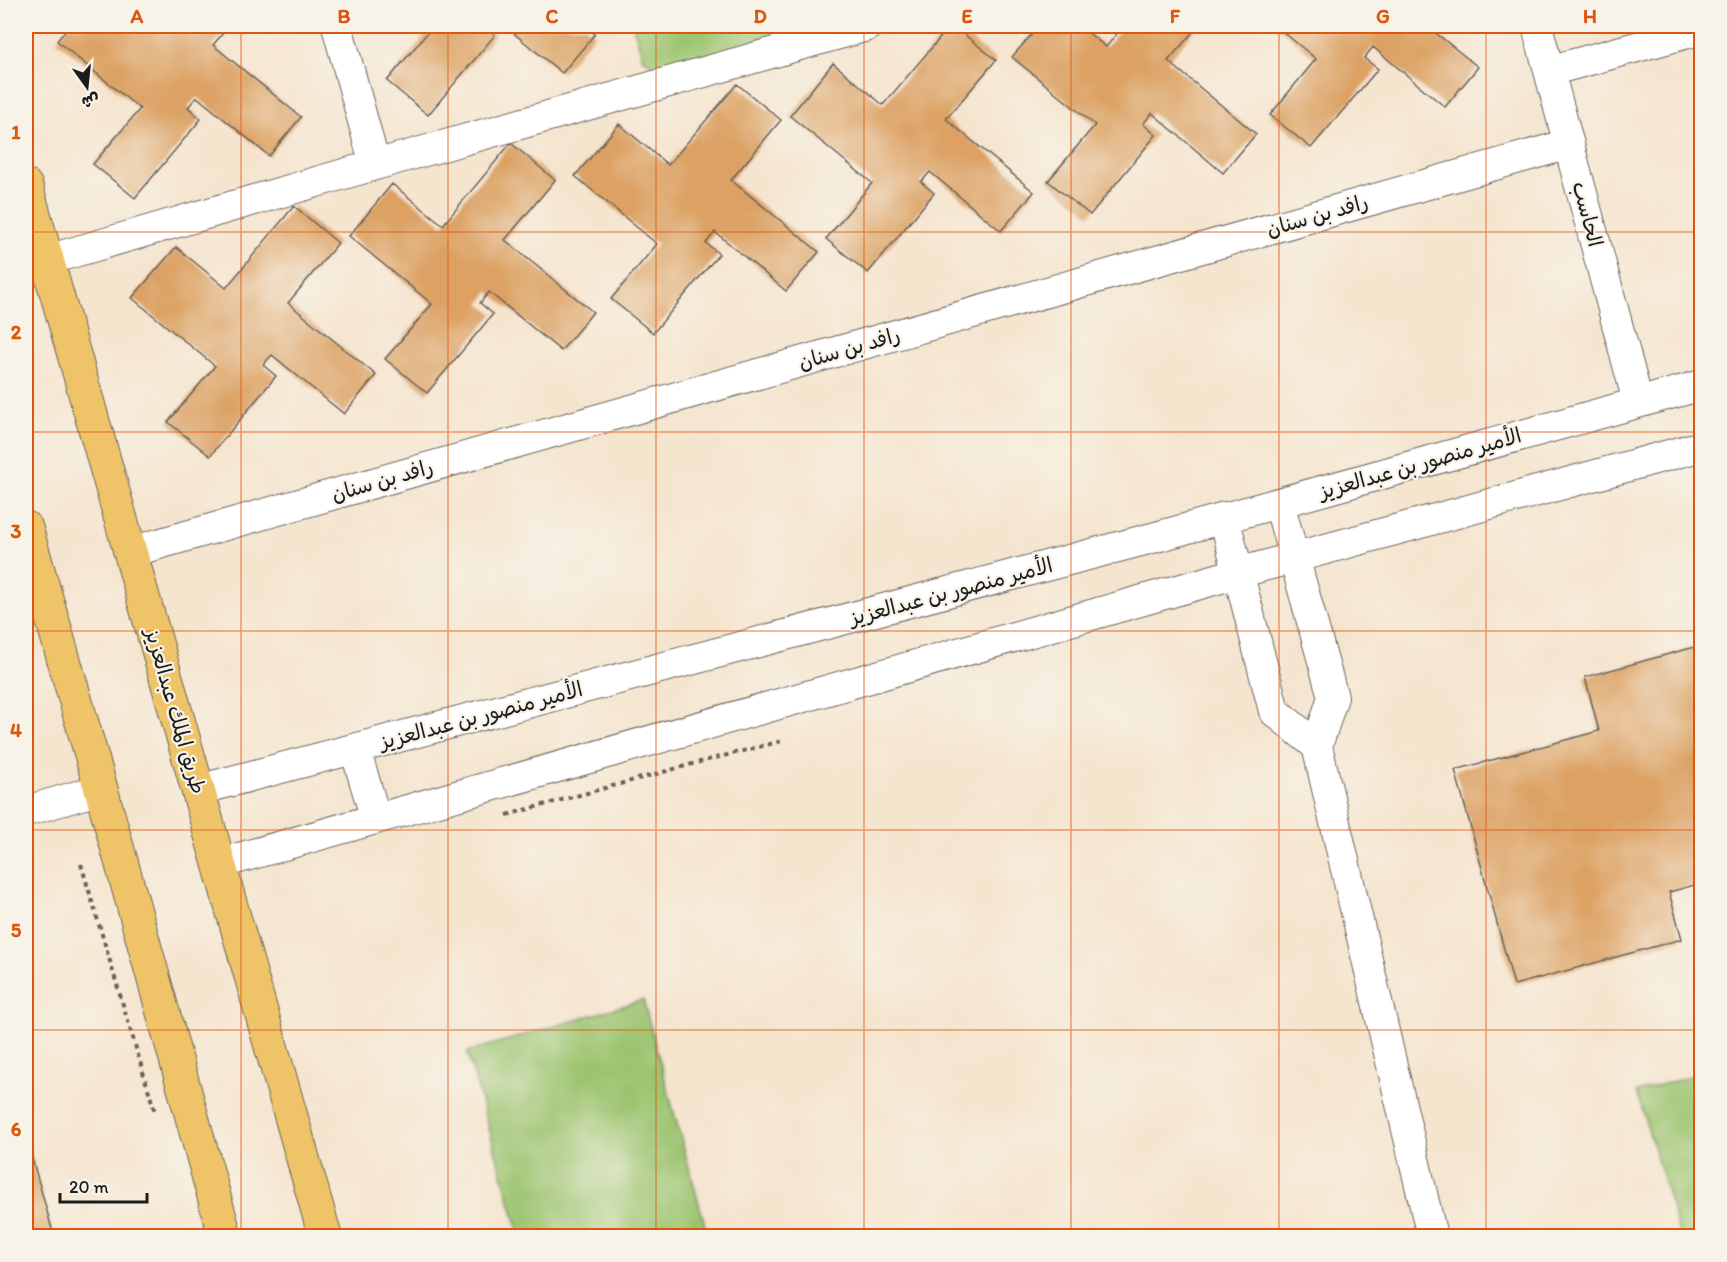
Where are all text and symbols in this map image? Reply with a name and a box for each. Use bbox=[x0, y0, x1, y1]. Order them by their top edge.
text: A bbox=[130, 4, 144, 28]
text: B bbox=[338, 4, 351, 28]
text: C bbox=[546, 4, 559, 28]
text: D bbox=[753, 4, 767, 28]
text: E bbox=[961, 4, 973, 28]
text: F bbox=[1170, 4, 1181, 28]
text: G bbox=[1376, 4, 1390, 28]
text: H bbox=[1583, 4, 1597, 28]
north arrow bbox=[57, 57, 117, 117]
text: ش bbox=[80, 90, 102, 112]
text: 1 bbox=[11, 120, 21, 144]
street label: الحاسب bbox=[1566, 179, 1609, 250]
street label: رافد بن سنان bbox=[1263, 189, 1371, 242]
text: 2 bbox=[11, 320, 22, 344]
street label: رافد بن سنان bbox=[795, 322, 903, 375]
street label: الأمير منصور بن عبدالعزيز bbox=[1314, 421, 1524, 505]
street label: رافد بن سنان bbox=[328, 454, 436, 507]
text: 3 bbox=[11, 519, 22, 543]
street label: الأمير منصور بن عبدالعزيز bbox=[844, 551, 1056, 632]
street label: طريق الملك عبدالعزيز bbox=[139, 623, 212, 797]
street label: الأمير منصور بن عبدالعزيز bbox=[374, 675, 586, 756]
text: 4 bbox=[10, 718, 22, 742]
text: 5 bbox=[11, 918, 22, 942]
text: 6 bbox=[11, 1117, 22, 1141]
scale bar bbox=[60, 1166, 147, 1204]
text: 20 m bbox=[69, 1176, 109, 1198]

